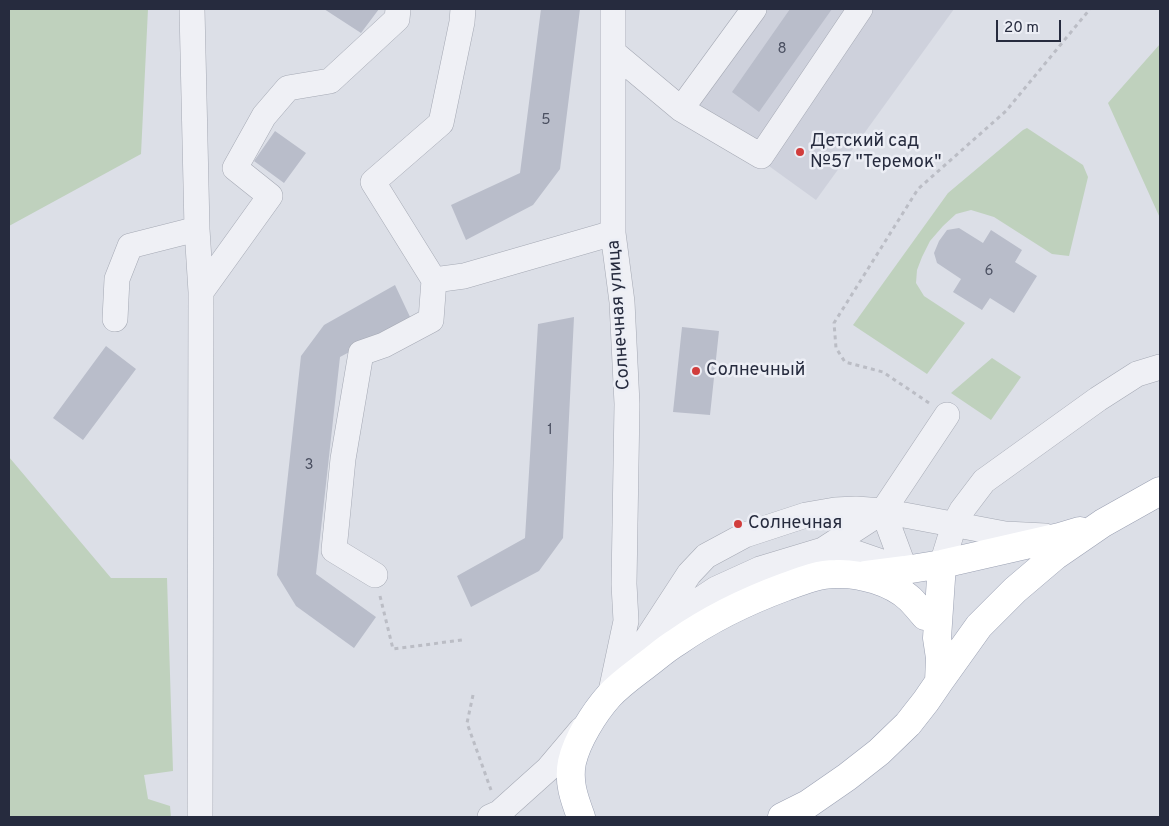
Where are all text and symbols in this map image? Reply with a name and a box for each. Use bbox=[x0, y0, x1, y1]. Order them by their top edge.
scale bar bbox=[999, 10, 1064, 42]
text: 20 m bbox=[1004, 19, 1039, 38]
house number: 8 bbox=[777, 41, 787, 59]
house number: 5 bbox=[541, 112, 551, 130]
place label: Детский сад №57 "Теремок" bbox=[810, 131, 941, 173]
marker: Детский сад №57 "Теремок" bbox=[794, 146, 806, 158]
street label: Солнечная улица bbox=[604, 239, 636, 391]
house number: 6 bbox=[985, 263, 993, 281]
place label: Солнечный bbox=[706, 360, 805, 382]
marker: Солнечный bbox=[690, 365, 702, 377]
house number: 1 bbox=[547, 422, 553, 440]
house number: 3 bbox=[304, 457, 314, 475]
place label: Солнечная bbox=[748, 513, 842, 535]
marker: Солнечная bbox=[732, 518, 744, 530]

